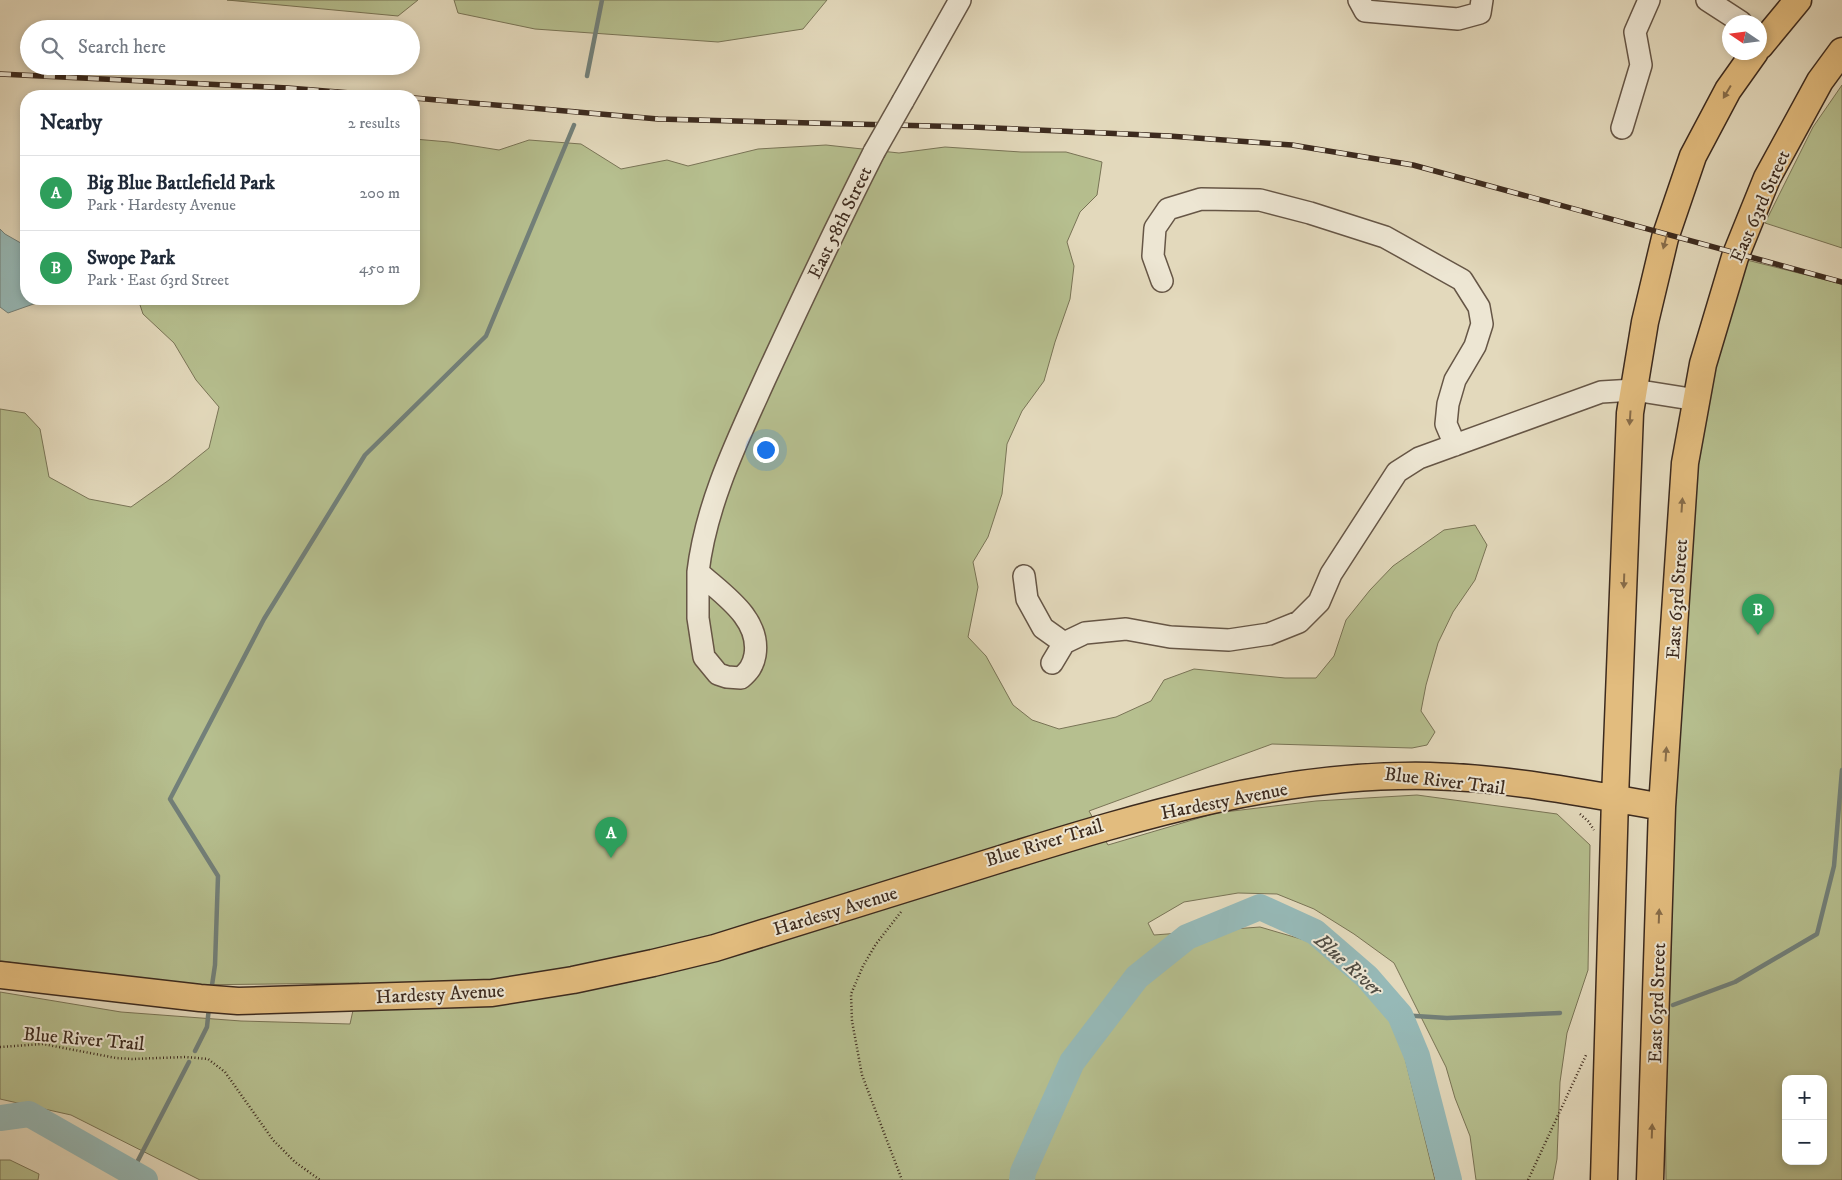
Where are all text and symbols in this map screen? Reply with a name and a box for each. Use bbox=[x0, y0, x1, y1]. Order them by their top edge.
north arrow bbox=[1722, 15, 1767, 60]
search box bbox=[20, 20, 420, 75]
icon: search bbox=[38, 34, 66, 62]
text: Search here bbox=[78, 36, 166, 59]
one-way arrow bbox=[1723, 86, 1732, 99]
text: Nearby bbox=[40, 110, 102, 136]
text: 2 results bbox=[348, 113, 400, 133]
street label: East 63rd Street bbox=[1725, 147, 1795, 266]
street label: East 58th Street bbox=[803, 163, 877, 283]
text: Big Blue Battlefield Park bbox=[87, 172, 275, 195]
text: A bbox=[51, 183, 61, 203]
text: 200 m bbox=[359, 183, 400, 203]
text: Park · Hardesty Avenue bbox=[87, 195, 236, 215]
one-way arrow bbox=[1660, 234, 1668, 249]
text: Swope Park bbox=[87, 247, 175, 270]
text: B bbox=[51, 258, 61, 278]
text: 450 m bbox=[359, 258, 400, 278]
text: Park · East 63rd Street bbox=[87, 270, 229, 290]
one-way arrow bbox=[1626, 410, 1634, 426]
your location bbox=[753, 437, 779, 463]
one-way arrow bbox=[1678, 496, 1686, 512]
street label: East 63rd Street bbox=[1662, 538, 1693, 660]
one-way arrow bbox=[1619, 573, 1627, 589]
pin: B bbox=[1742, 594, 1774, 635]
one-way arrow bbox=[1662, 746, 1670, 762]
street label: Blue River Trail bbox=[1383, 763, 1507, 800]
street label: Hardesty Avenue bbox=[1159, 778, 1290, 825]
street label: Blue River Trail bbox=[983, 815, 1106, 872]
pin: A bbox=[595, 817, 627, 858]
street label: Hardesty Avenue bbox=[771, 882, 900, 941]
one-way arrow bbox=[1655, 908, 1663, 924]
water label: Blue River bbox=[1308, 928, 1388, 1003]
street label: East 63rd Street bbox=[1644, 942, 1671, 1064]
street label: Hardesty Avenue bbox=[375, 980, 505, 1009]
street label: Blue River Trail bbox=[22, 1023, 146, 1056]
map controls bbox=[1782, 1075, 1827, 1165]
button: + bbox=[1782, 1075, 1827, 1120]
button: − bbox=[1782, 1120, 1827, 1165]
one-way arrow bbox=[1648, 1123, 1656, 1139]

